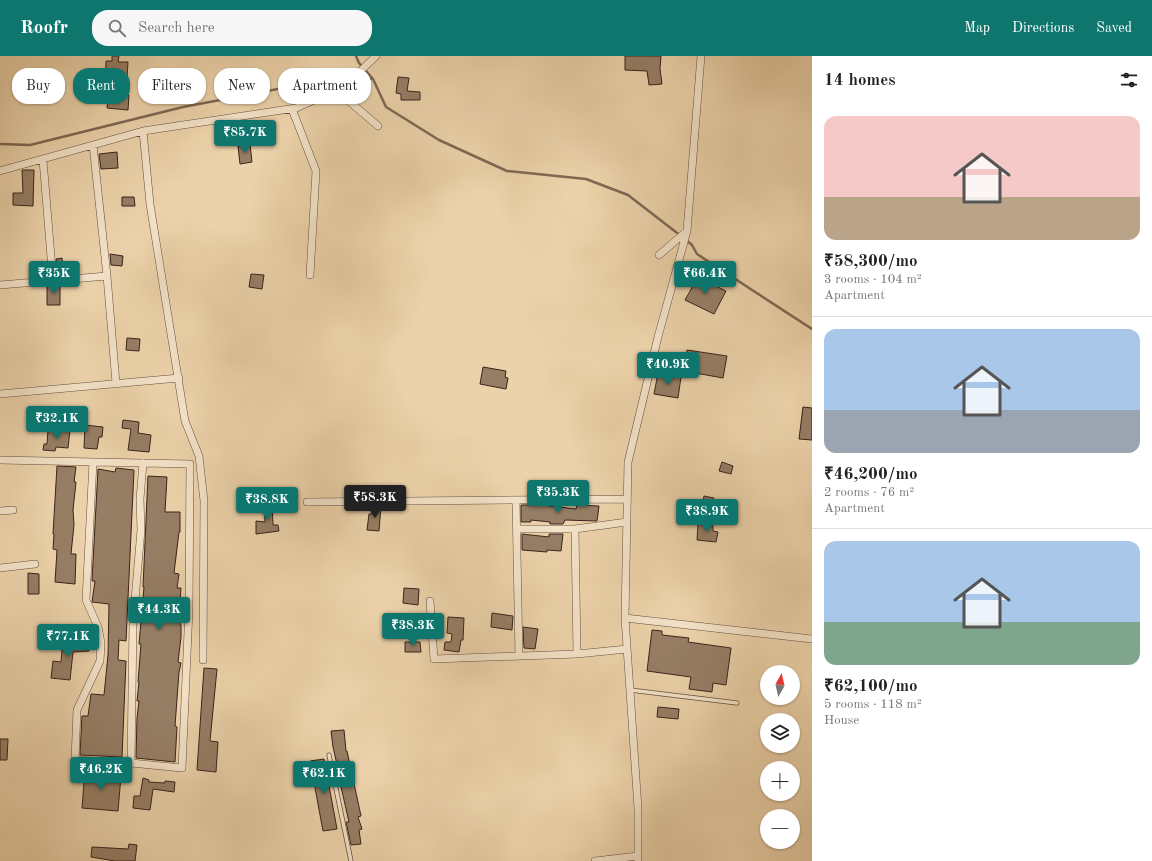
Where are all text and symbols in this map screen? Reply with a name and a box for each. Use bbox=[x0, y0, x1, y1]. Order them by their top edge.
search box bbox=[92, 10, 372, 46]
icon: search bbox=[106, 17, 128, 39]
text: Roofr bbox=[20, 19, 68, 38]
text: Search here bbox=[138, 21, 215, 36]
text: Map bbox=[964, 21, 990, 35]
text: Directions bbox=[1012, 21, 1074, 35]
text: Saved bbox=[1096, 21, 1132, 35]
chip: Buy bbox=[12, 68, 65, 104]
chip: Rent bbox=[73, 68, 130, 104]
chip: Filters bbox=[138, 68, 206, 104]
chip: New bbox=[214, 68, 270, 104]
chip: Apartment bbox=[278, 68, 371, 104]
icon: filters bbox=[1118, 69, 1140, 91]
text: 14 homes bbox=[824, 72, 896, 89]
pin: ₹85.7K bbox=[212, 120, 278, 154]
text: ₹85.7K bbox=[223, 126, 267, 139]
icon: home bbox=[946, 142, 1018, 214]
text: ₹58,300/mo bbox=[824, 253, 918, 270]
pin: ₹35K bbox=[30, 261, 78, 295]
pin: ₹66.4K bbox=[672, 261, 738, 295]
text: ₹35K bbox=[38, 267, 70, 280]
text: ₹66.4K bbox=[683, 267, 727, 280]
text: 3 rooms · 104 m² bbox=[824, 273, 922, 286]
text: Apartment bbox=[824, 289, 885, 302]
pin: ₹40.9K bbox=[635, 352, 701, 386]
icon: home bbox=[946, 355, 1018, 427]
text: ₹40.9K bbox=[646, 358, 690, 371]
pin: ₹32.1K bbox=[24, 406, 90, 440]
text: ₹32.1K bbox=[35, 412, 79, 425]
text: ₹46,200/mo bbox=[824, 466, 918, 483]
pin: ₹35.3K bbox=[525, 480, 591, 514]
pin: ₹58.3K bbox=[342, 485, 408, 519]
text: ₹35.3K bbox=[536, 486, 580, 499]
text: 2 rooms · 76 m² bbox=[824, 486, 914, 499]
pin: ₹38.8K bbox=[234, 487, 300, 521]
text: ₹58.3K bbox=[353, 491, 397, 504]
text: ₹38.8K bbox=[245, 493, 289, 506]
pin: ₹38.9K bbox=[674, 499, 740, 533]
text: Apartment bbox=[824, 502, 885, 515]
text: ₹38.9K bbox=[685, 505, 729, 518]
icon: home bbox=[946, 567, 1018, 639]
pin: ₹44.3K bbox=[126, 597, 192, 631]
text: ₹44.3K bbox=[137, 603, 181, 616]
pin: ₹38.3K bbox=[380, 613, 446, 647]
text: ₹38.3K bbox=[391, 619, 435, 632]
pin: ₹77.1K bbox=[35, 624, 101, 658]
text: ₹77.1K bbox=[46, 630, 90, 643]
north arrow bbox=[760, 665, 800, 705]
map controls bbox=[760, 665, 800, 849]
text: ₹62,100/mo bbox=[824, 678, 918, 695]
text: 5 rooms · 118 m² bbox=[824, 698, 922, 711]
button: layers bbox=[760, 713, 800, 753]
text: House bbox=[824, 714, 859, 727]
pin: ₹46.2K bbox=[68, 757, 134, 791]
pin: ₹62.1K bbox=[291, 761, 357, 795]
button: + bbox=[760, 761, 800, 801]
text: ₹46.2K bbox=[79, 763, 123, 776]
text: ₹62.1K bbox=[302, 767, 346, 780]
button: − bbox=[760, 809, 800, 849]

